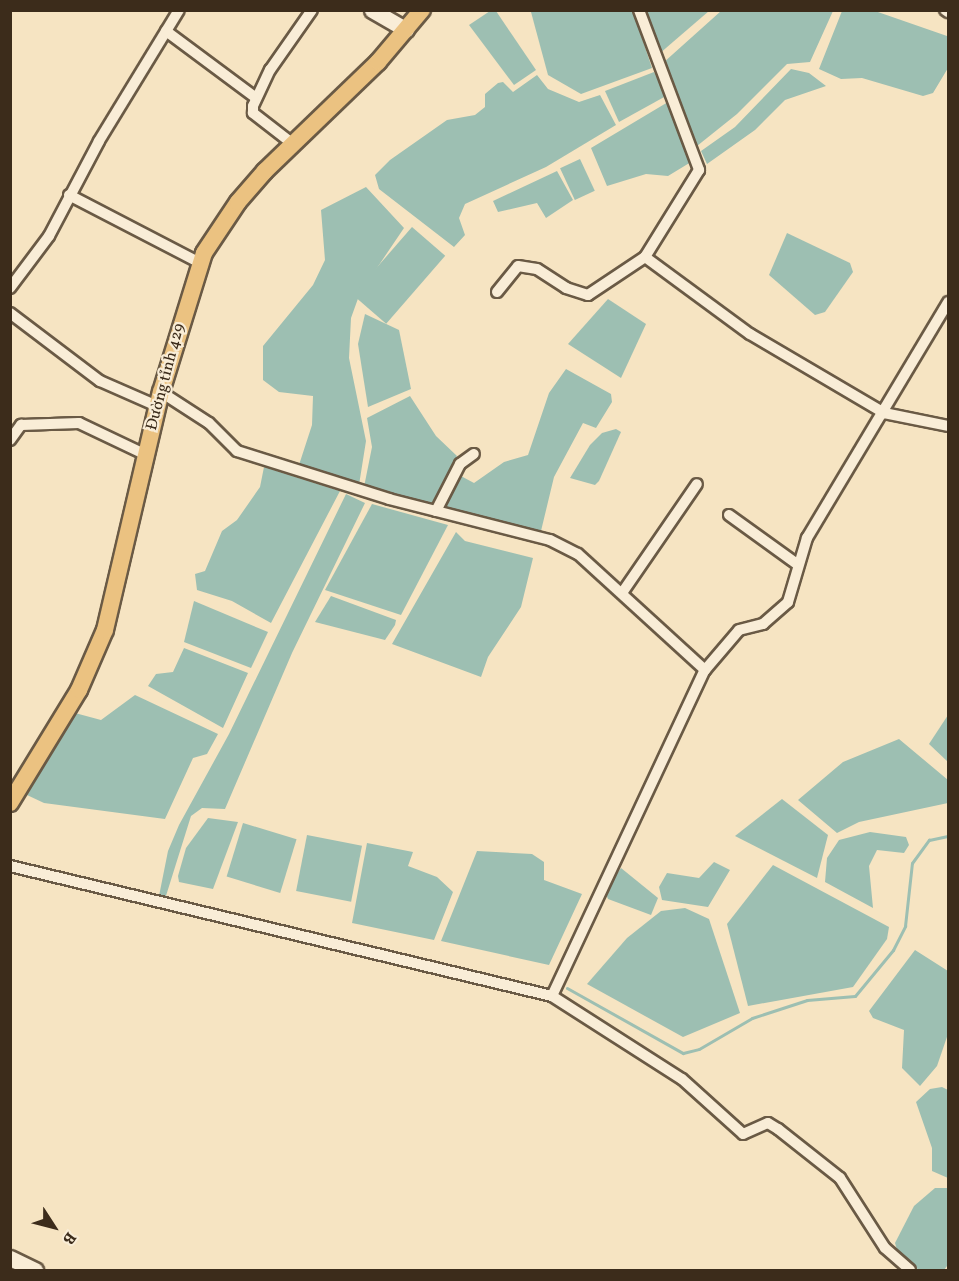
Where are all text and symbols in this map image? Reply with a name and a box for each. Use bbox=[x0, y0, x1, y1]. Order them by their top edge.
street label: Đường tỉnh 429 bbox=[142, 321, 190, 433]
north arrow bbox=[24, 1197, 84, 1257]
text: B bbox=[57, 1227, 81, 1248]

